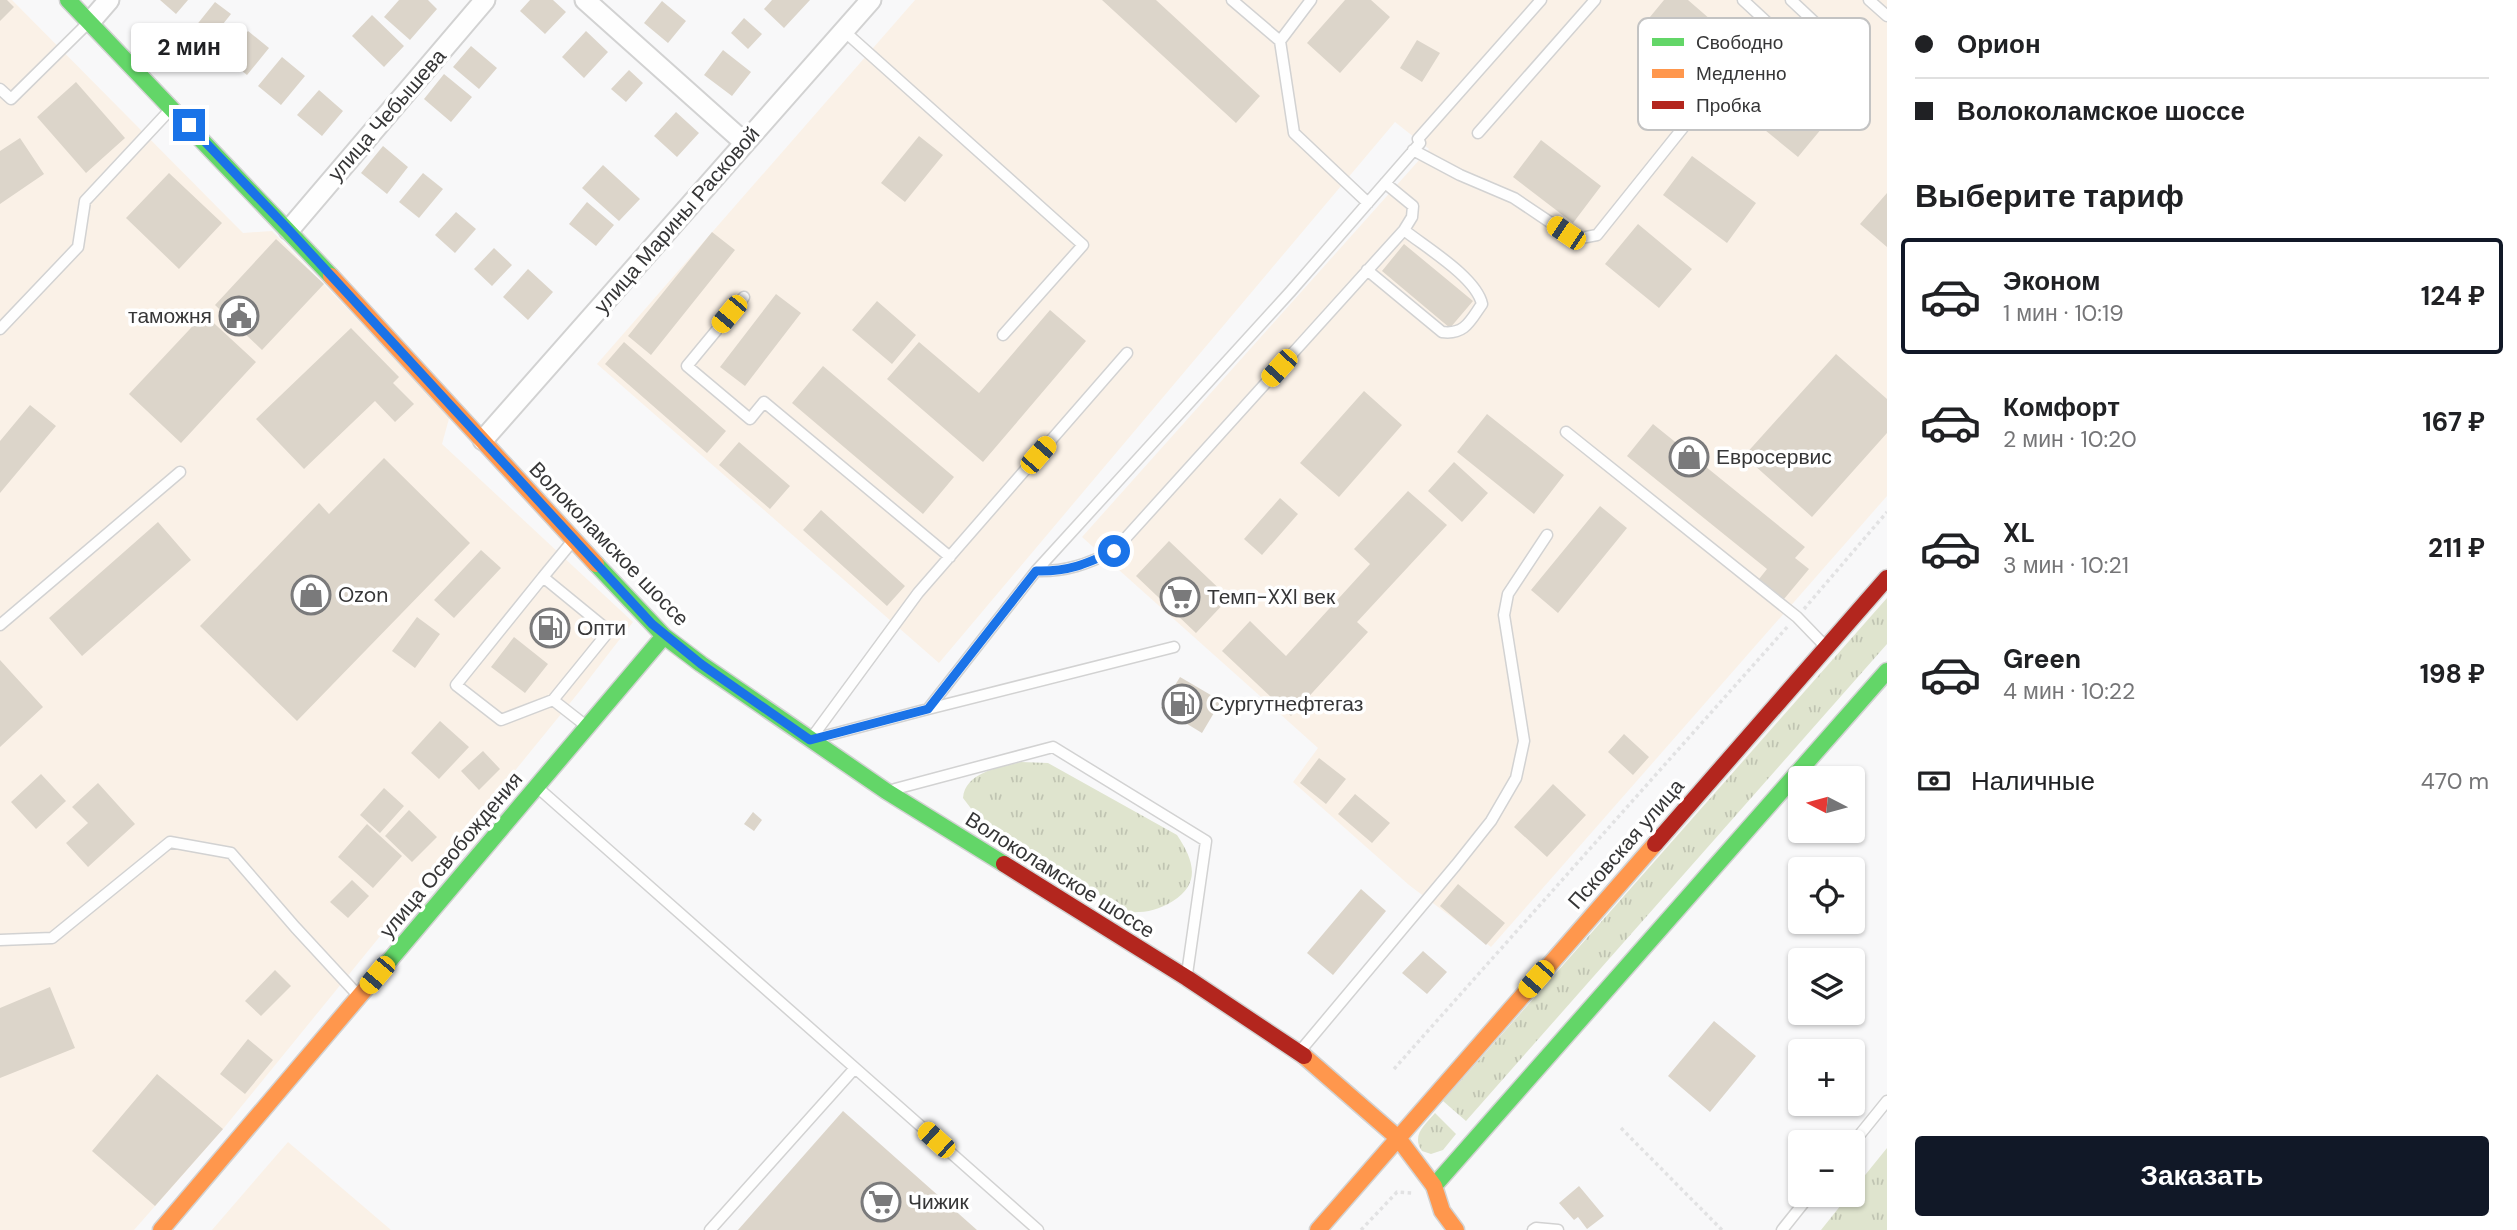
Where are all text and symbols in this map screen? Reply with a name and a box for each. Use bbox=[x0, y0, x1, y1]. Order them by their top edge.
legend bbox=[1638, 18, 1870, 130]
callout: 2 мин bbox=[131, 24, 247, 72]
text: Орион bbox=[1957, 27, 2041, 61]
text: Свободно bbox=[1696, 30, 1783, 55]
text: 2 мин bbox=[157, 32, 221, 62]
street label: улица Чебышева bbox=[322, 43, 453, 187]
text: Медленно bbox=[1696, 61, 1786, 86]
text: Пробка bbox=[1696, 93, 1761, 118]
text: Волоколамское шоссе bbox=[1957, 94, 2245, 128]
route end bbox=[173, 109, 205, 141]
street label: улица Марины Расковой bbox=[588, 120, 766, 320]
text: Выберите тариф bbox=[1915, 175, 2184, 217]
car bbox=[1543, 213, 1590, 253]
text: Эконом bbox=[2003, 264, 2101, 298]
icon: car bbox=[1919, 265, 1982, 328]
text: 124 ₽ bbox=[2421, 279, 2485, 313]
car bbox=[708, 291, 751, 337]
public building icon: таможня bbox=[218, 295, 260, 337]
text: 1 мин · 10:19 bbox=[2003, 298, 2124, 328]
place label: таможня bbox=[128, 302, 212, 330]
car bbox=[1258, 345, 1301, 391]
text: Комфорт bbox=[2003, 390, 2120, 424]
icon: car bbox=[1919, 391, 1982, 454]
text: 167 ₽ bbox=[2422, 405, 2485, 439]
text: 2 мин · 10:20 bbox=[2003, 424, 2137, 454]
car bbox=[1017, 432, 1060, 478]
shop icon: Евросервис bbox=[1668, 436, 1710, 478]
place label: Евросервис bbox=[1716, 443, 1832, 471]
street label: Волоколамское шоссе bbox=[523, 456, 695, 632]
text: XL bbox=[2003, 516, 2035, 550]
icon: car bbox=[1919, 517, 1982, 580]
text: 211 ₽ bbox=[2428, 531, 2485, 565]
route start bbox=[1098, 535, 1130, 567]
text: 3 мин · 10:21 bbox=[2003, 550, 2129, 580]
shop icon: Ozon bbox=[290, 574, 332, 616]
supermarket icon: Темп-XXI век bbox=[1159, 576, 1201, 618]
place label: Ozon bbox=[338, 581, 388, 609]
place label: Темп-XXI век bbox=[1207, 583, 1336, 611]
fuel station icon: Опти bbox=[529, 607, 571, 649]
place label: Опти bbox=[577, 614, 626, 642]
text: Green bbox=[2003, 642, 2081, 676]
icon: car bbox=[1919, 643, 1982, 706]
text: 198 ₽ bbox=[2420, 657, 2485, 691]
text: 4 мин · 10:22 bbox=[2003, 676, 2135, 706]
fuel station icon: Сургутнефтегаз bbox=[1161, 683, 1203, 725]
place label: Сургутнефтегаз bbox=[1209, 690, 1363, 718]
icon: cash bbox=[1915, 762, 1953, 800]
text: Наличные bbox=[1971, 764, 2095, 798]
street label: улица Освобождения bbox=[373, 766, 529, 944]
north arrow bbox=[1788, 766, 1866, 844]
map controls bbox=[1788, 766, 1865, 1207]
text: 470 m bbox=[2421, 766, 2489, 796]
street label: Псковская улица bbox=[1562, 773, 1691, 915]
street label: Волоколамское шоссе bbox=[960, 805, 1160, 945]
button: locate bbox=[1788, 857, 1865, 934]
button: layers bbox=[1788, 948, 1865, 1025]
car bbox=[356, 952, 399, 998]
car bbox=[1515, 956, 1558, 1002]
button: + bbox=[1788, 1039, 1865, 1116]
car bbox=[914, 1118, 959, 1162]
button: − bbox=[1788, 1130, 1865, 1207]
button: Заказать bbox=[1915, 1136, 2489, 1216]
supermarket icon: Чижик bbox=[860, 1181, 902, 1223]
place label: Чижик bbox=[908, 1188, 970, 1216]

